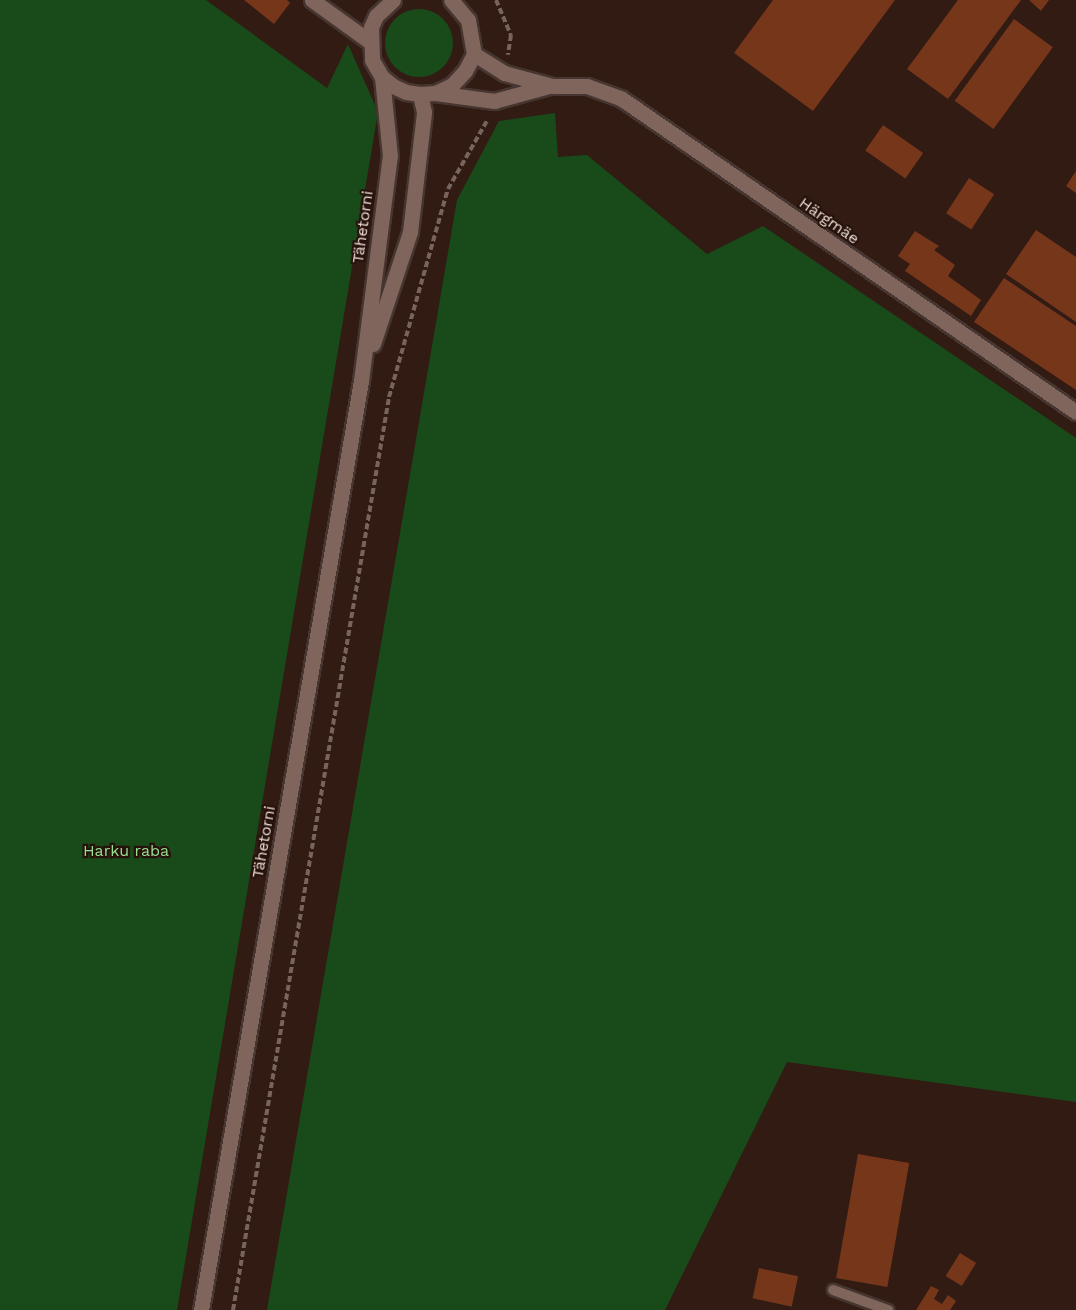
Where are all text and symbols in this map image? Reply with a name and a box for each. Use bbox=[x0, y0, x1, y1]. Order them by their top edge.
street label: Tähetorni bbox=[348, 190, 378, 264]
street label: Härgmäe bbox=[795, 193, 863, 249]
street label: Tähetorni bbox=[248, 804, 280, 880]
park label: Harku raba bbox=[83, 841, 169, 861]

